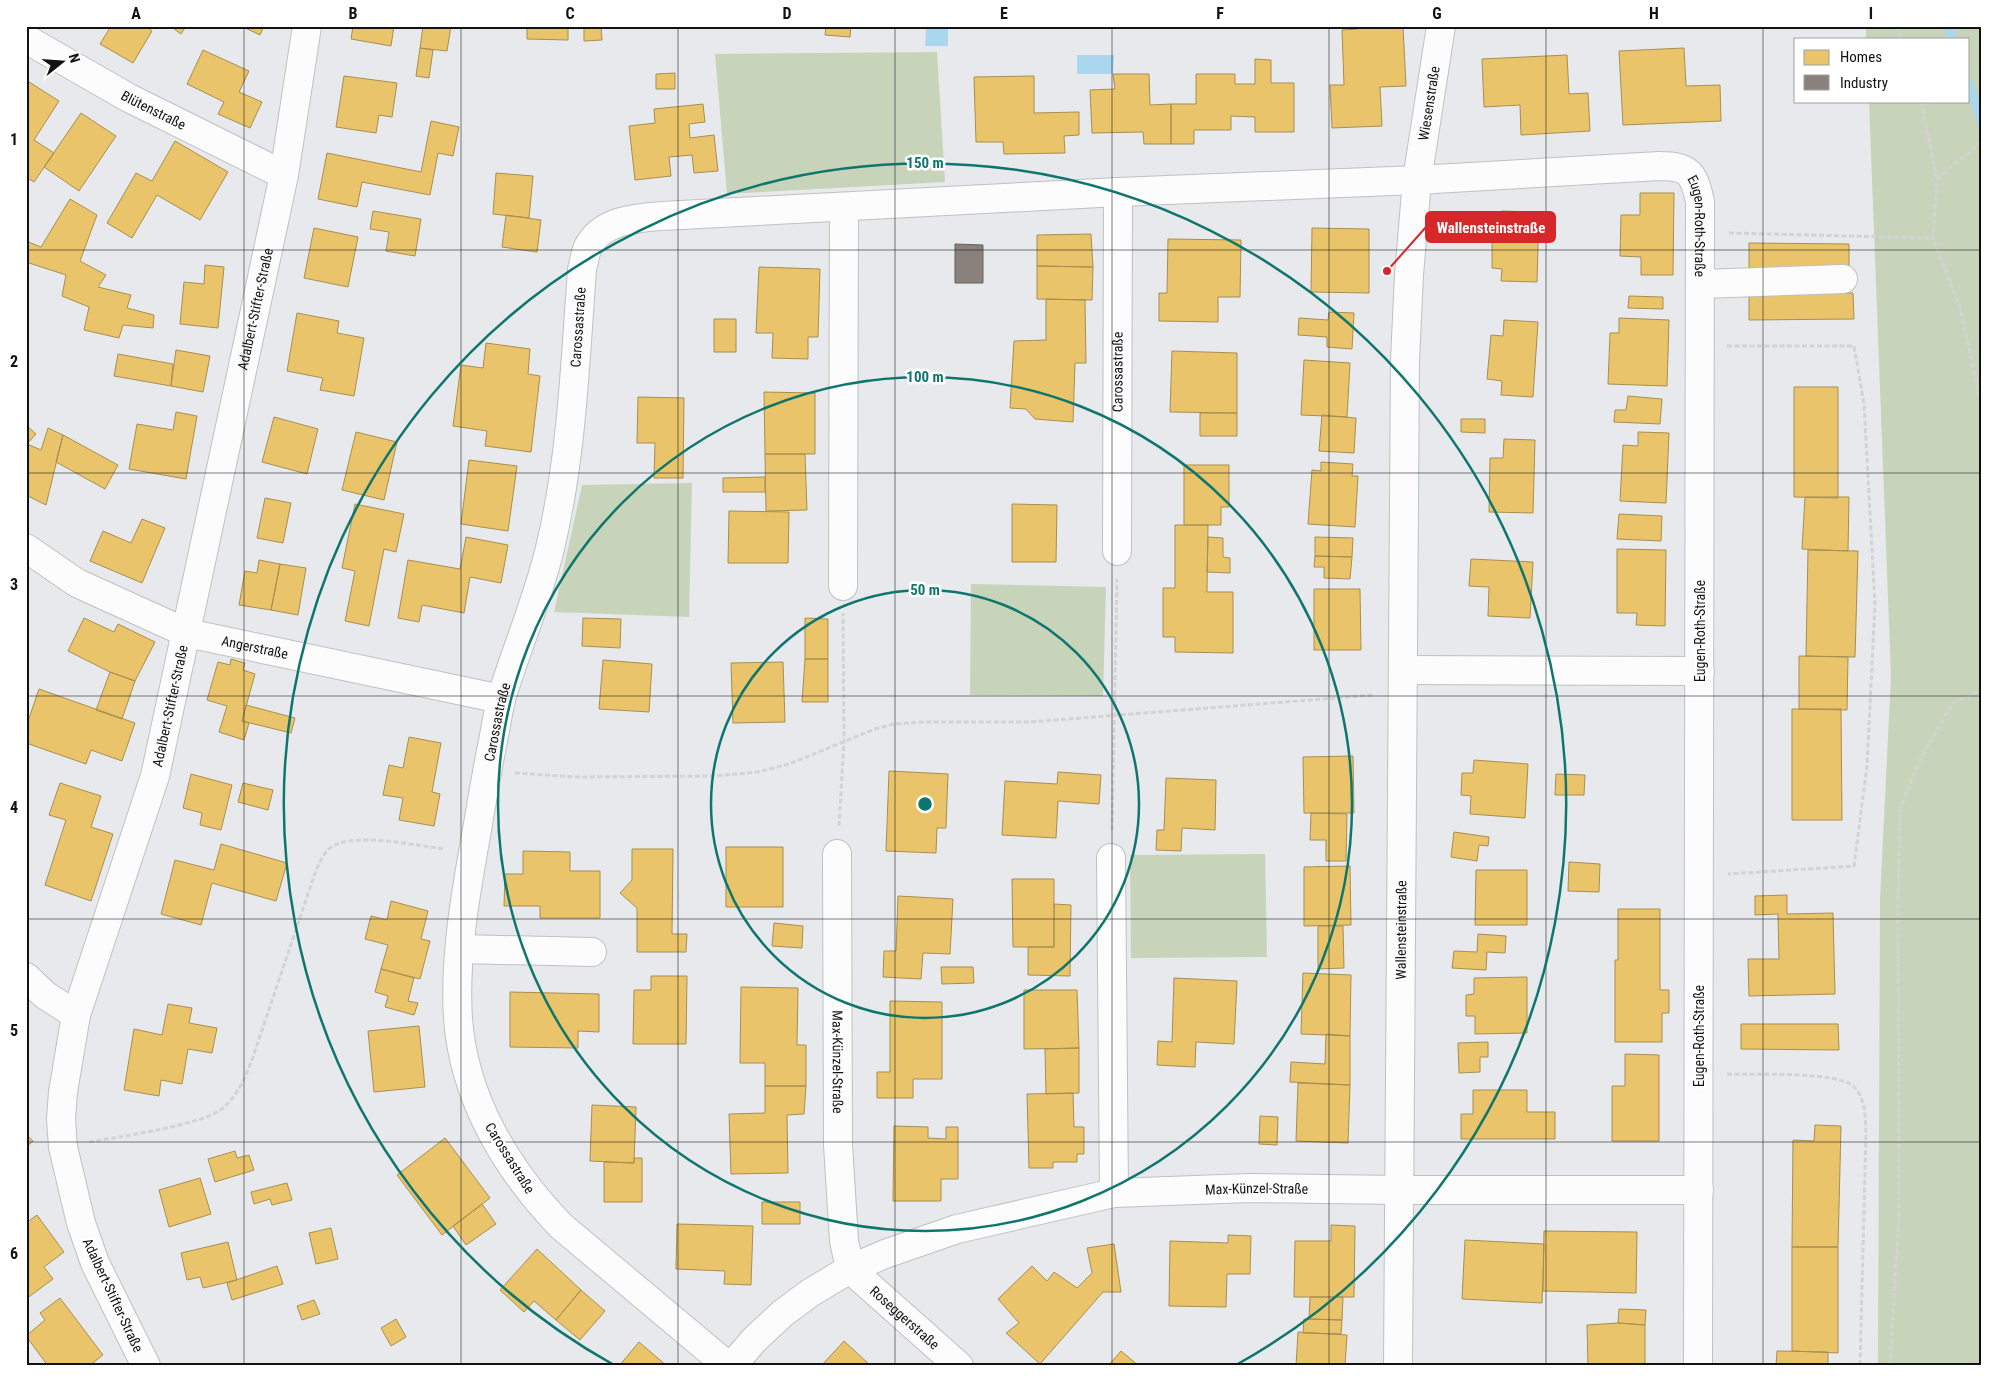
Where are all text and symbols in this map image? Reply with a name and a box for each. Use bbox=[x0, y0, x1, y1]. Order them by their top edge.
text: A bbox=[131, 4, 141, 23]
text: B bbox=[349, 4, 358, 23]
text: C bbox=[565, 4, 575, 23]
text: D bbox=[782, 4, 792, 23]
text: E bbox=[1000, 4, 1008, 23]
text: F bbox=[1216, 4, 1224, 23]
text: G bbox=[1432, 4, 1442, 23]
text: H bbox=[1649, 4, 1659, 23]
text: I bbox=[1869, 4, 1873, 23]
north arrow bbox=[38, 38, 88, 88]
legend bbox=[1794, 38, 1970, 102]
text: Homes bbox=[1840, 48, 1882, 66]
text: N bbox=[66, 52, 83, 65]
street label: Wiesenstraße bbox=[1415, 65, 1443, 142]
text: Industry bbox=[1840, 74, 1888, 92]
street label: Blütenstraße bbox=[118, 87, 189, 133]
text: 1 bbox=[10, 130, 18, 149]
text: 150 m bbox=[906, 154, 944, 172]
street label: Eugen-Roth-Straße bbox=[1684, 172, 1708, 278]
callout: Wallensteinstraße bbox=[1426, 212, 1555, 242]
text: Wallensteinstraße bbox=[1437, 219, 1545, 237]
street label: Adalbert-Stifter-Straße bbox=[234, 246, 276, 371]
street label: Carossastraße bbox=[567, 286, 589, 368]
street label: Carossastraße bbox=[1109, 331, 1126, 412]
text: 2 bbox=[10, 352, 18, 371]
text: 100 m bbox=[906, 368, 944, 386]
text: 3 bbox=[10, 575, 18, 594]
street label: Eugen-Roth-Straße bbox=[1692, 579, 1708, 682]
text: 50 m bbox=[910, 581, 940, 599]
street label: Angerstraße bbox=[220, 632, 290, 662]
street label: Adalbert-Stifter-Straße bbox=[149, 643, 191, 768]
street label: Carossastraße bbox=[481, 680, 514, 763]
centre of rings bbox=[916, 795, 934, 813]
text: 4 bbox=[10, 798, 18, 817]
street label: Wallensteinstraße bbox=[1393, 880, 1409, 980]
street label: Eugen-Roth-Straße bbox=[1691, 984, 1707, 1087]
street label: Max-Künzel-Straße bbox=[830, 1010, 846, 1114]
text: 5 bbox=[10, 1021, 18, 1040]
street label: Carossastraße bbox=[482, 1120, 538, 1197]
street label: Max-Künzel-Straße bbox=[1205, 1180, 1309, 1198]
street label: Adalbert-Stifter-Straße bbox=[80, 1235, 147, 1355]
text: 6 bbox=[10, 1244, 18, 1263]
street label: Roseggerstraße bbox=[867, 1283, 943, 1353]

